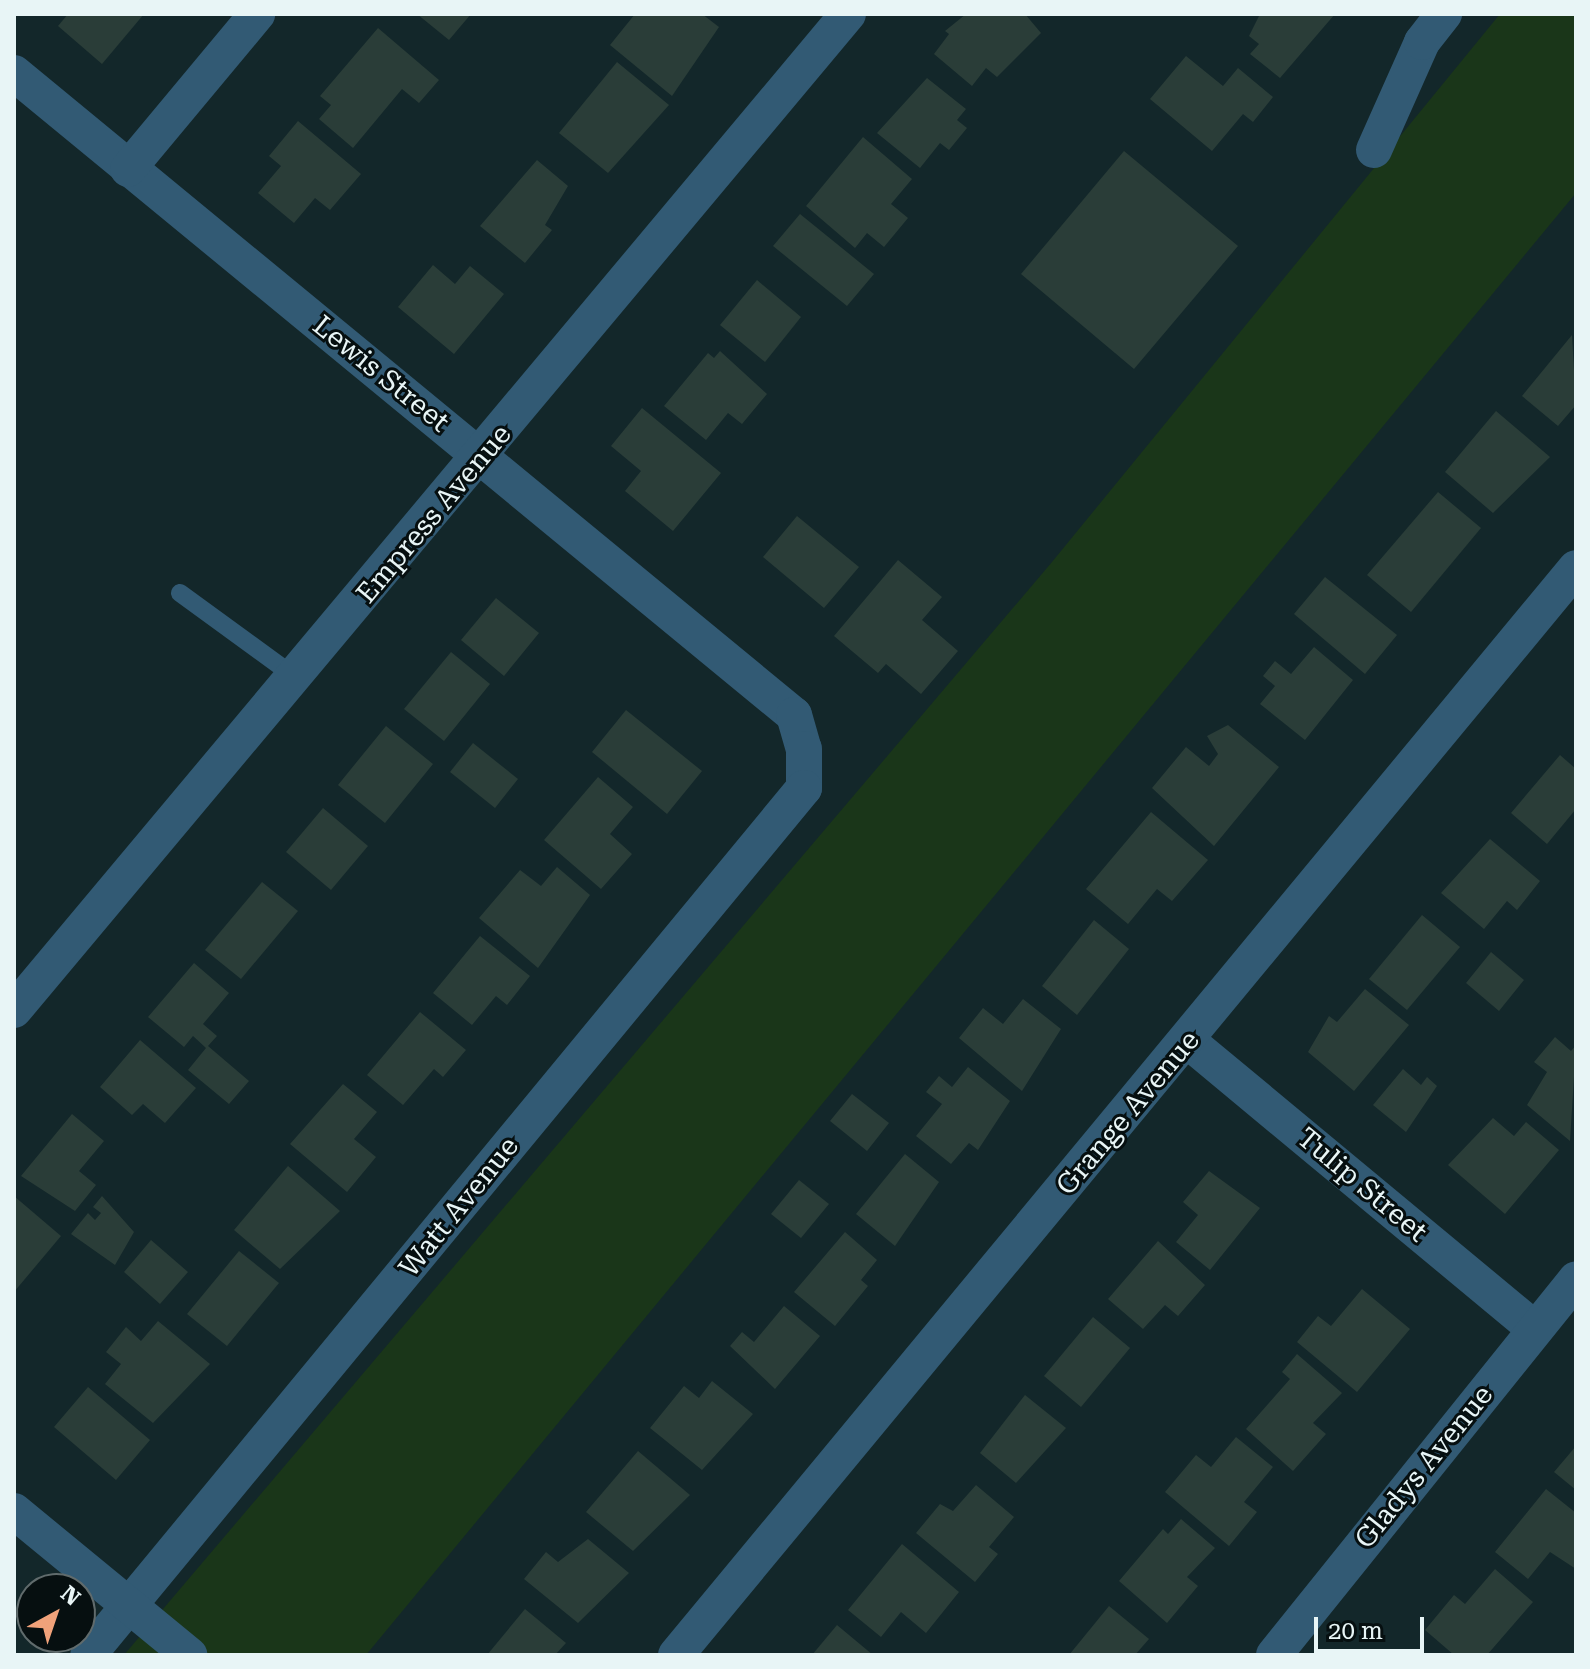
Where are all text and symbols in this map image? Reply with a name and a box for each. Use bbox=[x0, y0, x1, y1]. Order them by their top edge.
street label: Lewis Street bbox=[306, 309, 456, 439]
street label: Empress Avenue bbox=[350, 418, 518, 610]
street label: Grange Avenue bbox=[1049, 1024, 1207, 1202]
street label: Tulip Street bbox=[1290, 1121, 1434, 1249]
street label: Watt Avenue bbox=[392, 1130, 526, 1284]
street label: Gladys Avenue bbox=[1348, 1379, 1500, 1555]
north arrow bbox=[16, 1573, 96, 1653]
text: N bbox=[56, 1581, 85, 1611]
scale bar bbox=[1318, 1601, 1428, 1651]
text: 20 m bbox=[1328, 1617, 1383, 1645]

